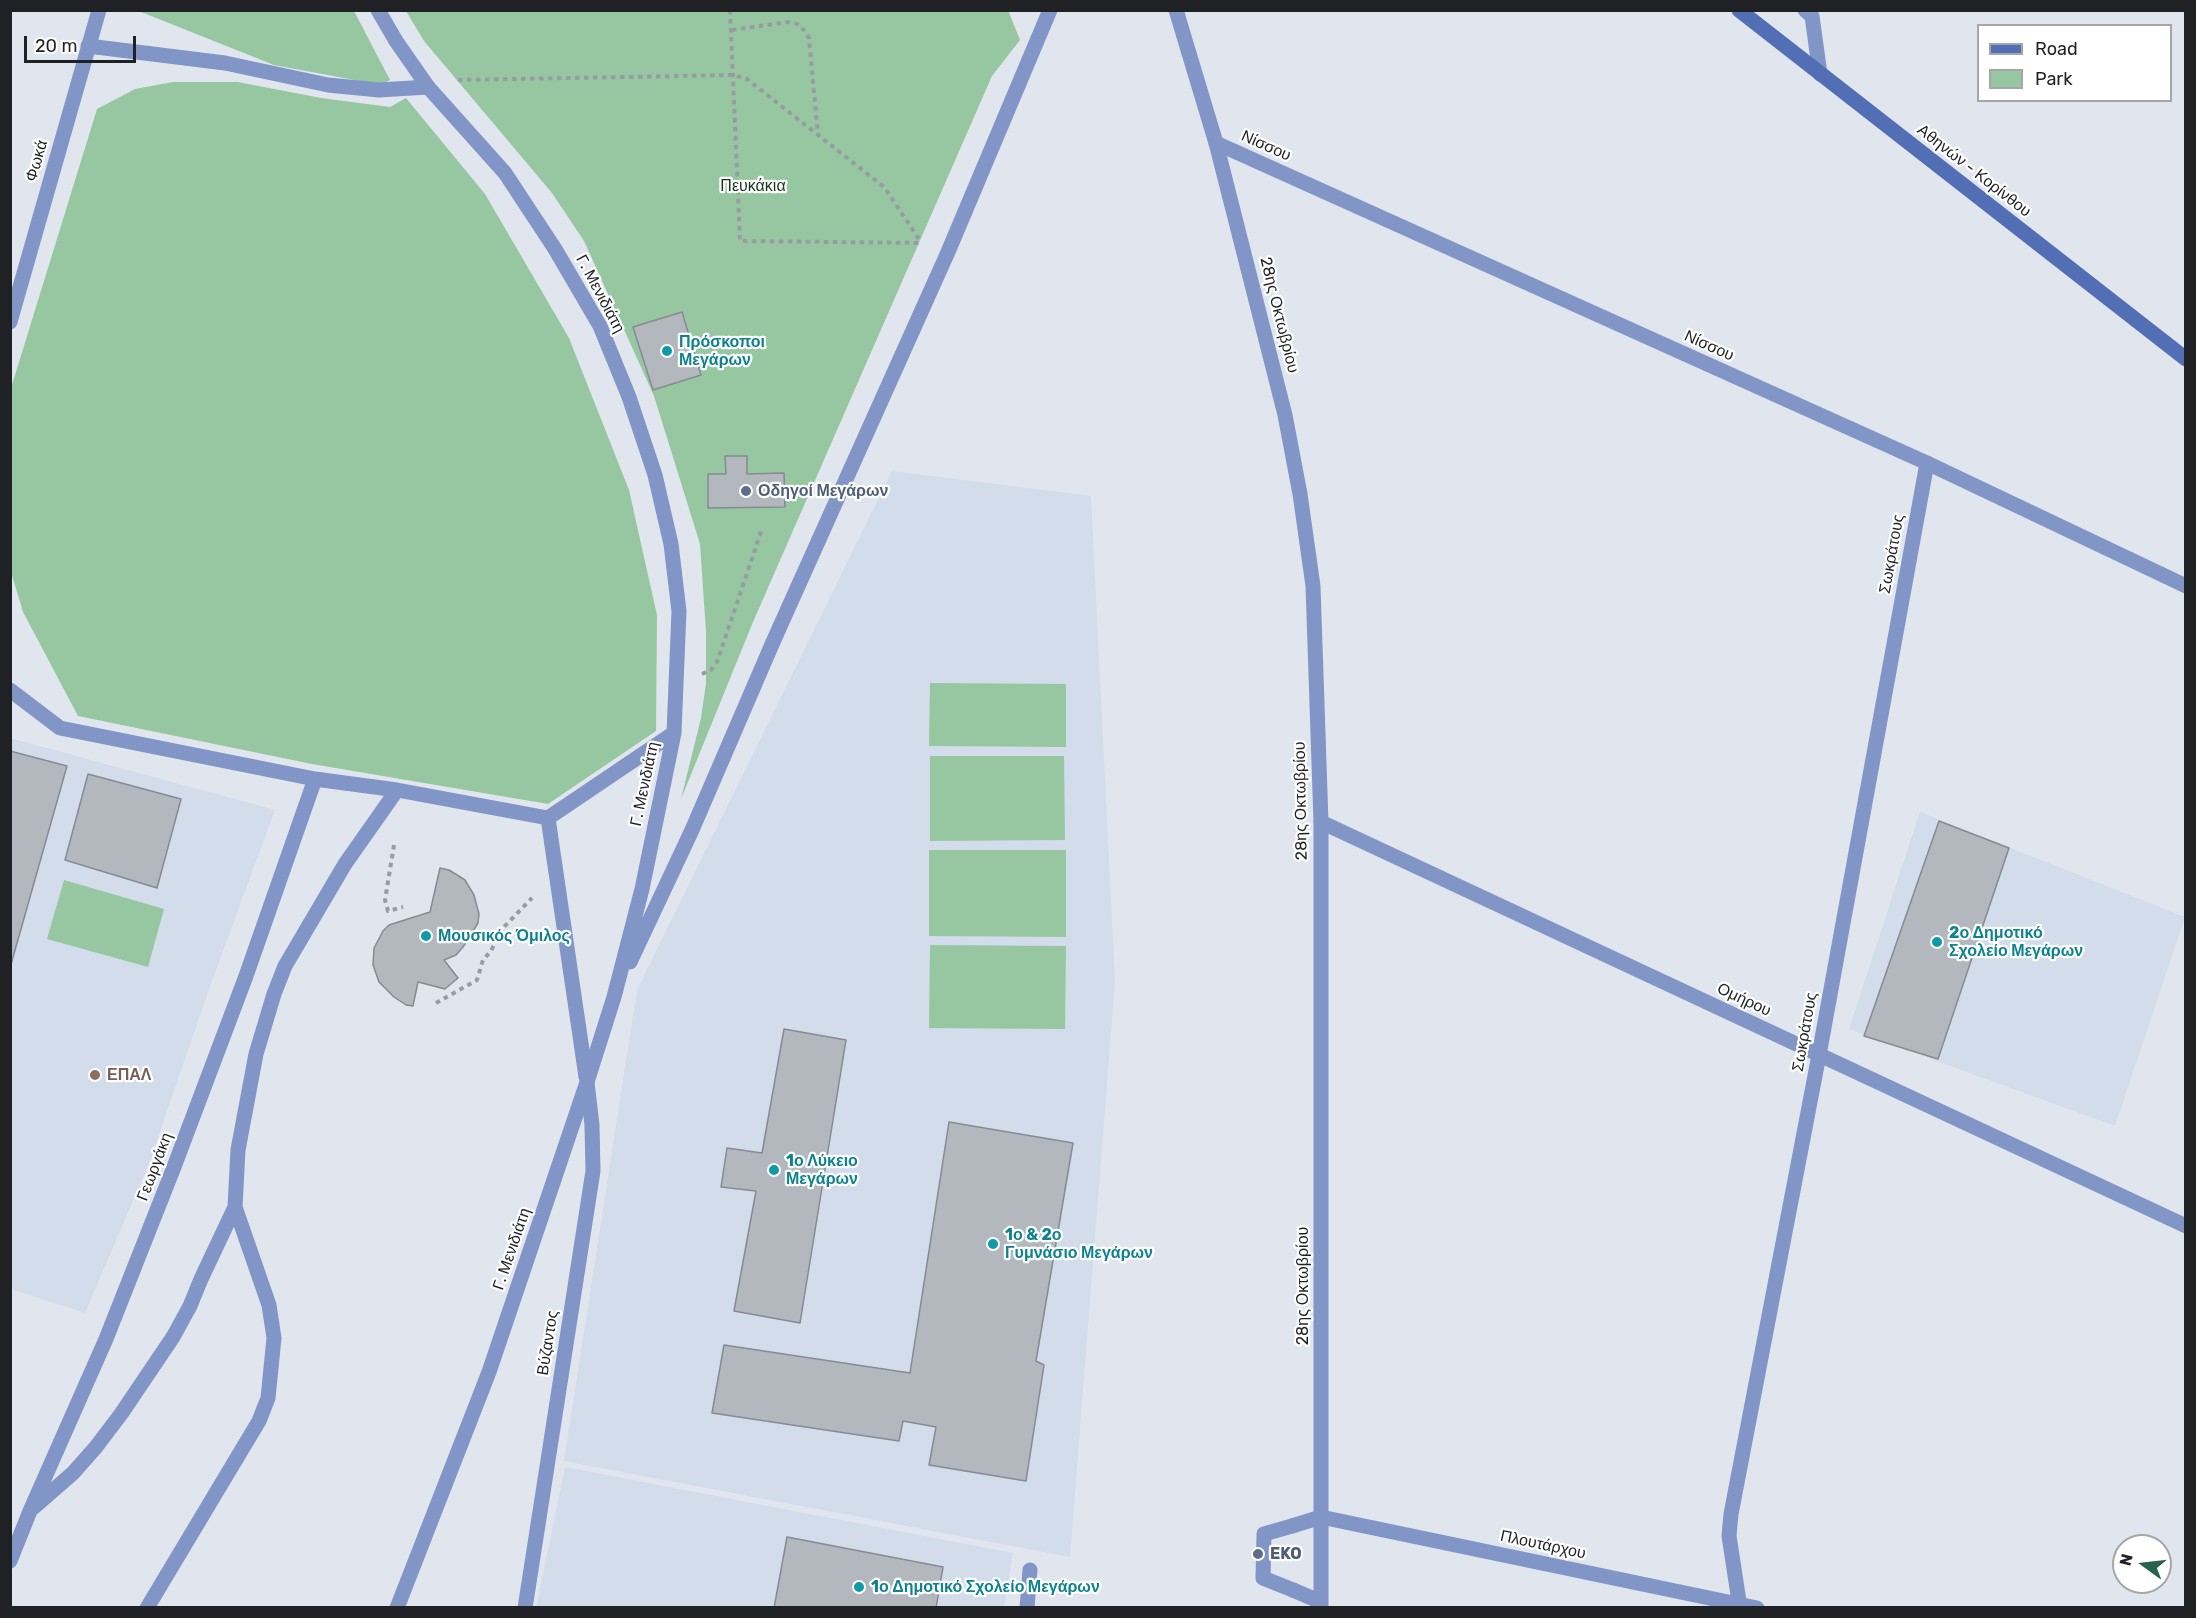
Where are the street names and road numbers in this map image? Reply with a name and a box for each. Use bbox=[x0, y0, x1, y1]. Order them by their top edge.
street label: Αθηνών - Κορίνθου bbox=[1913, 121, 2035, 221]
street label: Νίσσου bbox=[1238, 127, 1294, 165]
street label: Φωκά bbox=[22, 138, 52, 184]
street label: Γ. Μενιδιάτη bbox=[571, 252, 629, 336]
street label: 28ης Οκτωβρίου bbox=[1255, 255, 1303, 375]
street label: Νίσσου bbox=[1681, 327, 1737, 365]
street label: Σωκράτους bbox=[1876, 513, 1908, 595]
street label: Γ. Μενιδιάτη bbox=[627, 740, 663, 828]
street label: 28ης Οκτωβρίου bbox=[1290, 742, 1312, 860]
street label: Ομήρου bbox=[1714, 979, 1774, 1021]
street label: Σωκράτους bbox=[1789, 991, 1821, 1073]
street label: Γεωργάκη bbox=[133, 1130, 177, 1204]
street label: Γ. Μενιδιάτη bbox=[489, 1205, 535, 1293]
street label: 28ης Οκτωβρίου bbox=[1293, 1227, 1313, 1345]
street label: Βύζαντος bbox=[533, 1309, 563, 1377]
street label: Πλουτάρχου bbox=[1498, 1527, 1588, 1563]

